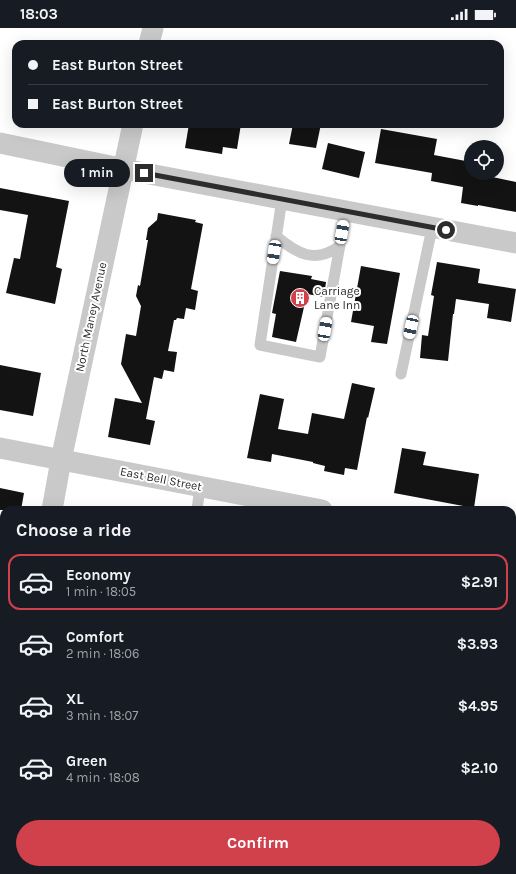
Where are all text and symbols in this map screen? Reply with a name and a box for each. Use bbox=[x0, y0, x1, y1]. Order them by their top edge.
text: 18:03 bbox=[20, 5, 58, 23]
text: East Burton Street bbox=[52, 56, 183, 74]
text: East Burton Street bbox=[52, 95, 183, 113]
map controls bbox=[464, 140, 504, 180]
button: locate bbox=[464, 140, 504, 180]
callout: 1 min bbox=[64, 159, 130, 187]
route end bbox=[135, 164, 153, 182]
text: 1 min bbox=[81, 165, 113, 180]
car bbox=[334, 219, 350, 245]
route start bbox=[437, 221, 455, 239]
car bbox=[266, 239, 282, 265]
street label: North Maney Avenue bbox=[73, 261, 109, 373]
place label: Carriage Lane Inn bbox=[314, 284, 360, 312]
building icon: Carriage Lane Inn bbox=[289, 287, 311, 309]
car bbox=[403, 314, 419, 340]
car bbox=[317, 316, 333, 342]
street label: East Bell Street bbox=[119, 464, 204, 494]
text: Choose a ride bbox=[16, 519, 131, 541]
icon: car bbox=[18, 564, 54, 600]
text: Economy bbox=[66, 566, 131, 584]
text: $2.91 bbox=[461, 573, 498, 591]
text: 1 min · 18:05 bbox=[66, 584, 136, 599]
icon: car bbox=[18, 626, 54, 662]
text: Comfort bbox=[66, 628, 124, 646]
text: $3.93 bbox=[457, 635, 498, 653]
text: 2 min · 18:06 bbox=[66, 646, 139, 661]
icon: car bbox=[18, 688, 54, 724]
text: XL bbox=[66, 690, 84, 708]
text: $4.95 bbox=[458, 697, 498, 715]
text: 3 min · 18:07 bbox=[66, 708, 138, 723]
icon: car bbox=[18, 750, 54, 786]
text: Green bbox=[66, 752, 107, 770]
text: $2.10 bbox=[461, 759, 498, 777]
text: 4 min · 18:08 bbox=[66, 770, 140, 785]
button: Confirm bbox=[16, 820, 500, 866]

